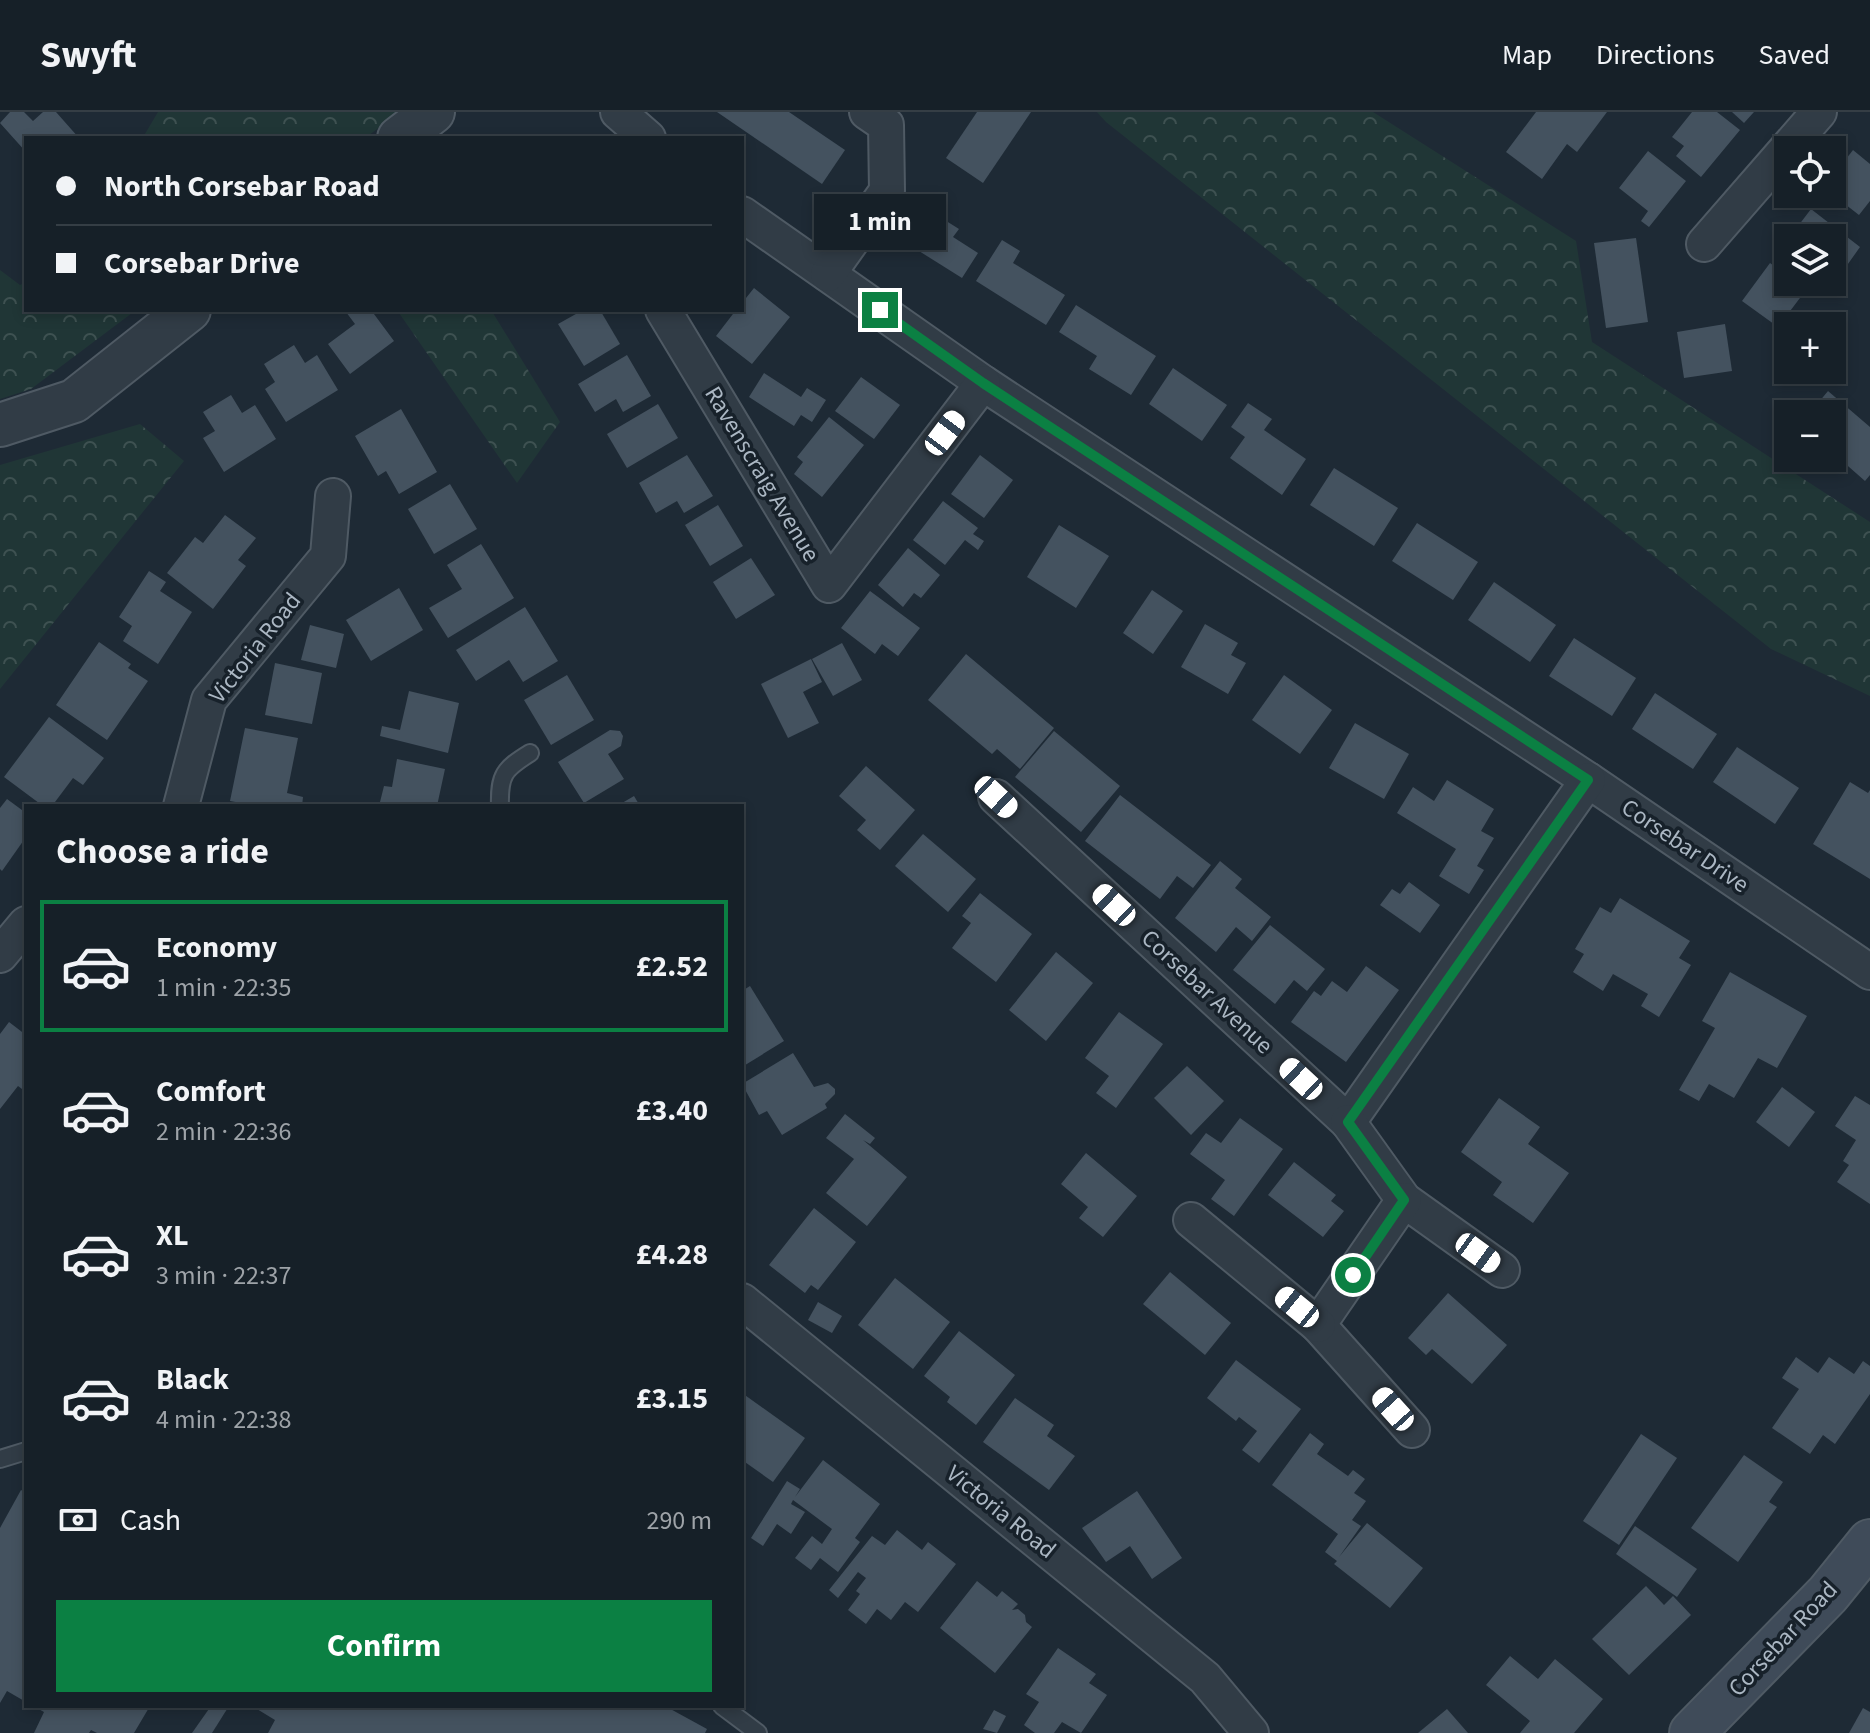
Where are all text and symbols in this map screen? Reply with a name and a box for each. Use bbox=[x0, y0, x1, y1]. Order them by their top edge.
text: Swyft bbox=[40, 28, 137, 82]
text: Map bbox=[1502, 35, 1552, 75]
text: Directions bbox=[1596, 35, 1715, 75]
text: Saved bbox=[1759, 35, 1830, 75]
map controls bbox=[1774, 136, 1846, 472]
button: locate bbox=[1774, 136, 1846, 208]
text: North Corsebar Road bbox=[104, 165, 380, 208]
callout: 1 min bbox=[814, 194, 946, 250]
text: 1 min bbox=[848, 203, 912, 240]
button: layers bbox=[1774, 224, 1846, 296]
text: Corsebar Drive bbox=[104, 242, 300, 285]
route end bbox=[862, 292, 898, 328]
button: + bbox=[1774, 312, 1846, 384]
street label: Ravenscraig Avenue bbox=[696, 380, 828, 568]
button: − bbox=[1774, 400, 1846, 472]
car bbox=[921, 407, 969, 459]
street label: Victoria Road bbox=[200, 585, 310, 711]
car bbox=[970, 772, 1022, 822]
street label: Corsebar Drive bbox=[1614, 790, 1756, 902]
text: Choose a ride bbox=[56, 826, 269, 877]
car bbox=[1088, 880, 1140, 930]
street label: Corsebar Avenue bbox=[1133, 922, 1281, 1062]
text: Economy bbox=[156, 926, 277, 969]
icon: car bbox=[60, 930, 132, 1002]
text: £2.52 bbox=[636, 945, 708, 988]
text: 1 min · 22:35 bbox=[156, 969, 291, 1006]
car bbox=[1275, 1054, 1327, 1104]
text: Comfort bbox=[156, 1070, 266, 1113]
icon: car bbox=[60, 1074, 132, 1146]
text: £3.40 bbox=[636, 1089, 708, 1132]
text: 2 min · 22:36 bbox=[156, 1113, 291, 1150]
text: XL bbox=[156, 1214, 189, 1257]
icon: car bbox=[60, 1218, 132, 1290]
car bbox=[1452, 1229, 1504, 1277]
text: £4.28 bbox=[636, 1233, 708, 1276]
text: 3 min · 22:37 bbox=[156, 1257, 291, 1294]
route start bbox=[1335, 1257, 1371, 1293]
car bbox=[1271, 1283, 1323, 1331]
text: Black bbox=[156, 1358, 229, 1401]
icon: car bbox=[60, 1362, 132, 1434]
text: £3.15 bbox=[636, 1377, 708, 1420]
car bbox=[1368, 1383, 1418, 1435]
text: 4 min · 22:38 bbox=[156, 1401, 291, 1438]
street label: Victoria Road bbox=[939, 1457, 1063, 1567]
icon: cash bbox=[56, 1498, 100, 1542]
text: Cash bbox=[120, 1499, 181, 1542]
text: 290 m bbox=[646, 1502, 712, 1539]
street label: Corsebar Road bbox=[1720, 1573, 1846, 1705]
button: Confirm bbox=[56, 1600, 712, 1692]

